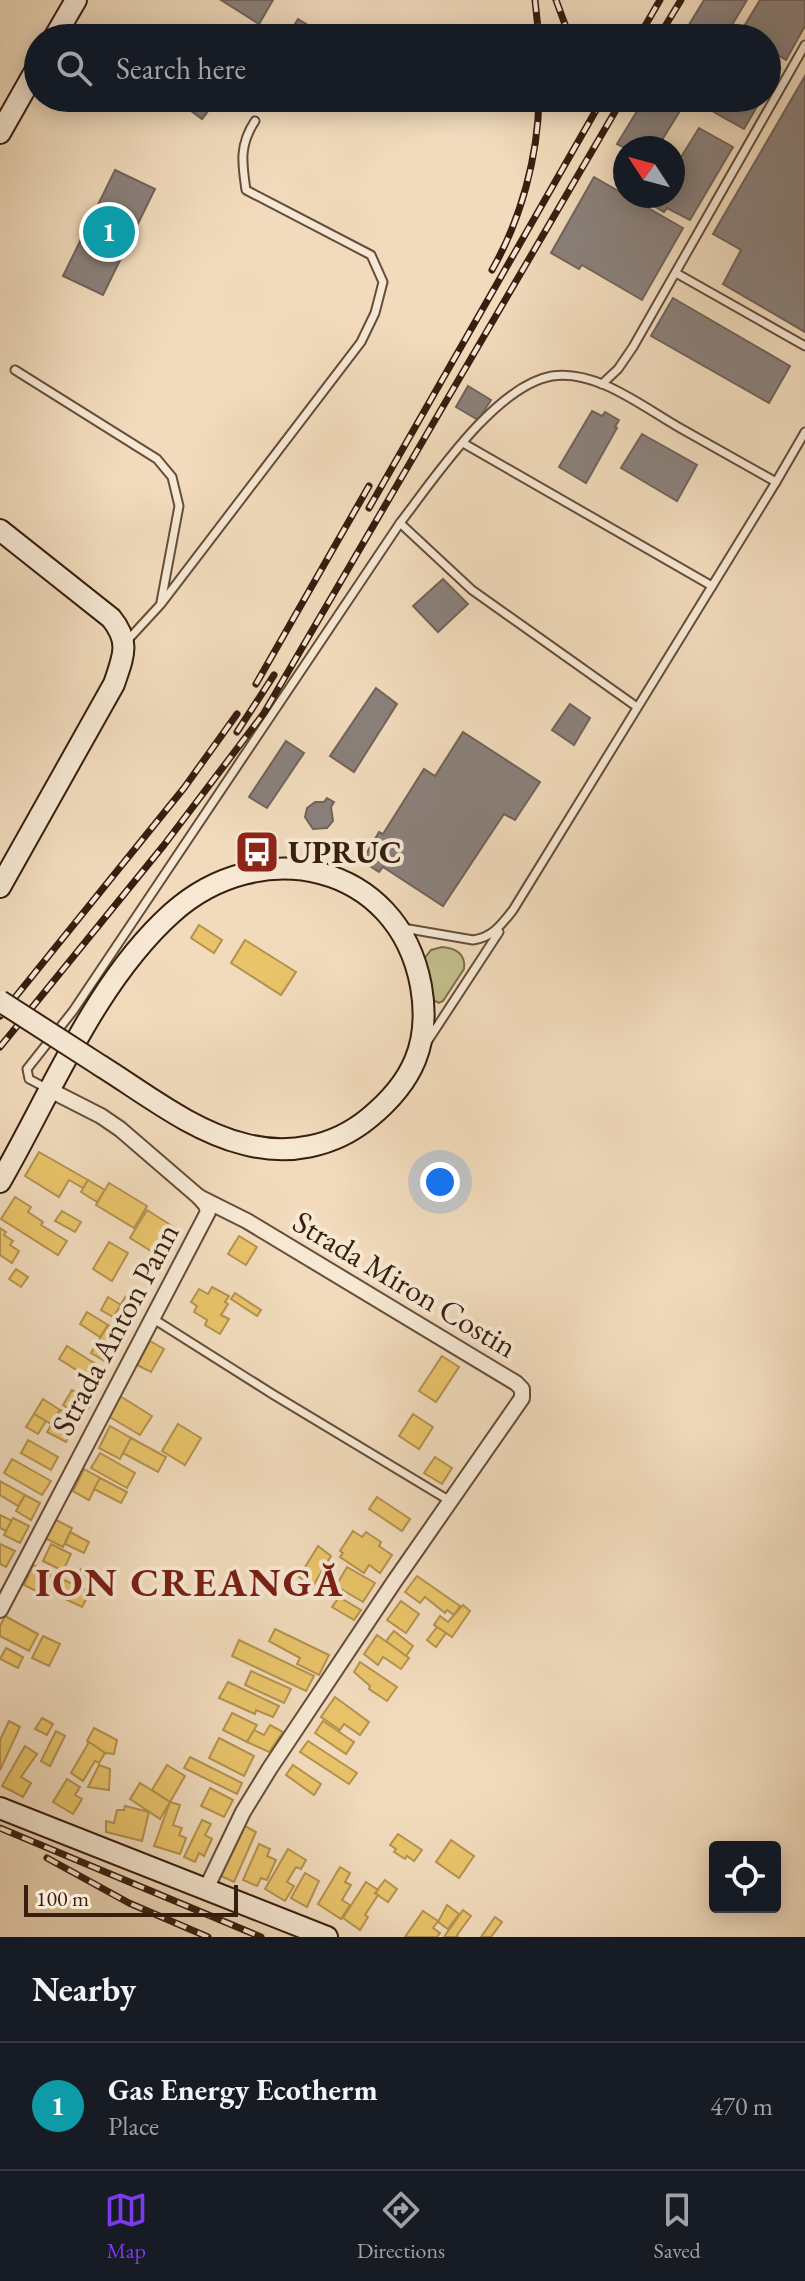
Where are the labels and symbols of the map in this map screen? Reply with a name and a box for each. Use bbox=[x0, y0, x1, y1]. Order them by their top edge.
north arrow bbox=[613, 136, 685, 208]
pin: 1 bbox=[83, 202, 135, 262]
bus stop icon: UPRUC bbox=[233, 828, 281, 876]
place label: UPRUC bbox=[288, 831, 402, 873]
your location bbox=[420, 1162, 460, 1202]
street label: Strada Miron Costin bbox=[285, 1201, 525, 1367]
street label: Strada Anton Pann bbox=[41, 1215, 189, 1442]
district label: ION CREANGĂ bbox=[36, 1556, 344, 1608]
scale bar bbox=[24, 1881, 238, 1917]

